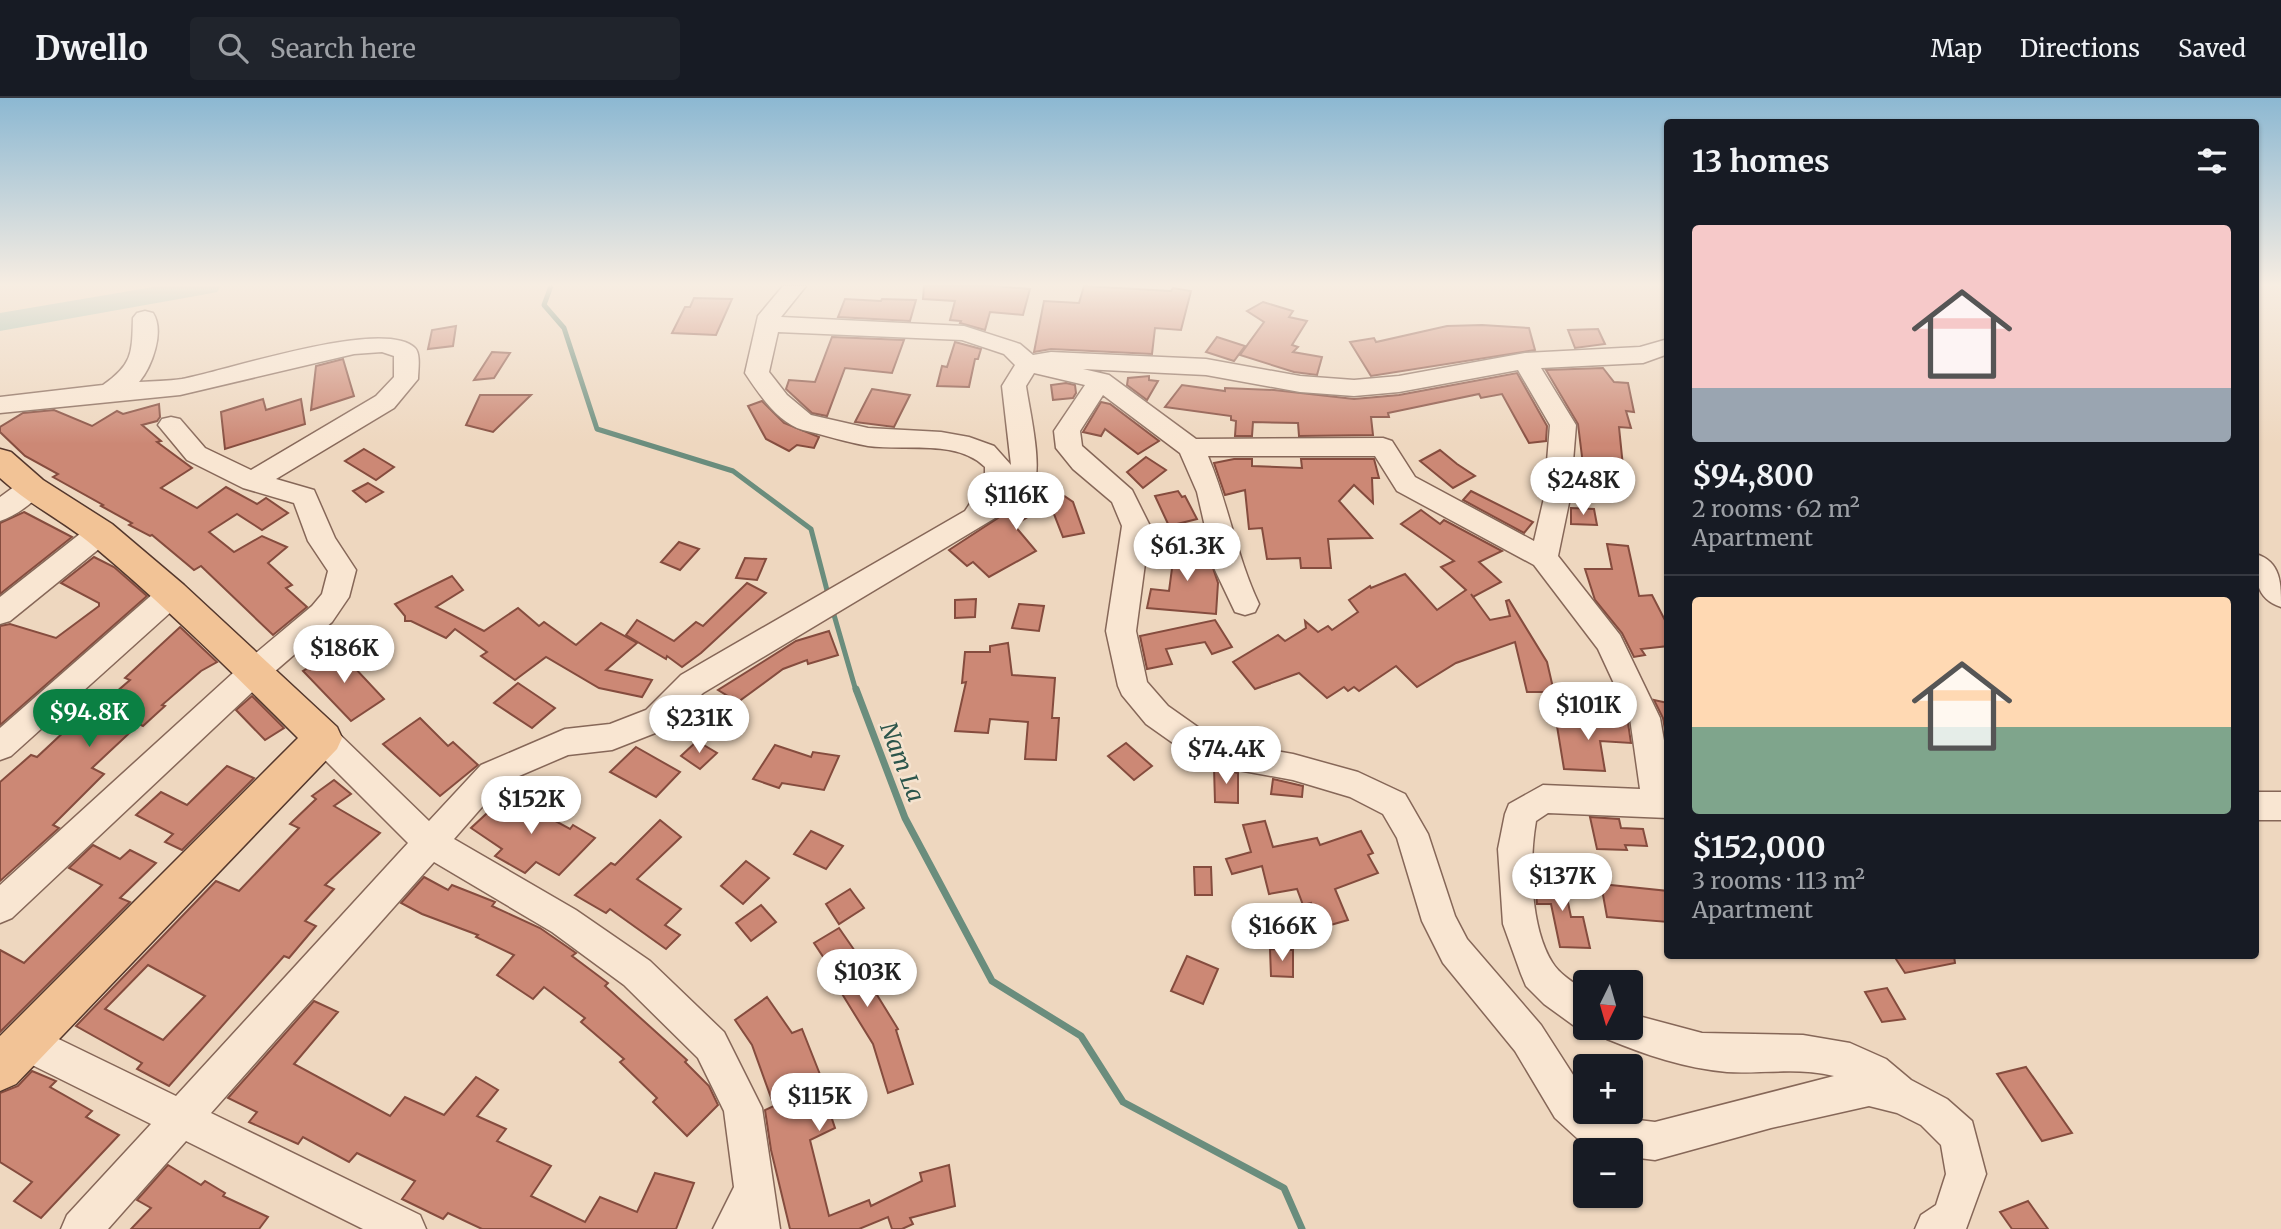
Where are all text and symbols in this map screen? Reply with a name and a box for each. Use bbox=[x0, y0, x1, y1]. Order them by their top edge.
search box bbox=[190, 17, 680, 80]
text: Dwello bbox=[35, 28, 148, 69]
icon: search bbox=[214, 29, 252, 67]
text: Search here bbox=[270, 32, 416, 65]
text: Map bbox=[1931, 33, 1982, 64]
text: Directions bbox=[2020, 33, 2140, 64]
text: Saved bbox=[2178, 33, 2246, 64]
text: 13 homes bbox=[1692, 142, 1830, 180]
icon: filters bbox=[2193, 142, 2231, 180]
icon: home bbox=[1899, 271, 2025, 397]
text: $94,800 bbox=[1692, 456, 1814, 494]
pin: $248K bbox=[1534, 458, 1632, 517]
text: $248K bbox=[1546, 465, 1620, 494]
pin: $116K bbox=[967, 472, 1065, 532]
text: $116K bbox=[983, 480, 1049, 509]
text: 2 rooms · 62 m² bbox=[1692, 494, 1860, 523]
text: Apartment bbox=[1692, 523, 1813, 552]
pin: $61.3K bbox=[1130, 524, 1244, 583]
text: $61.3K bbox=[1150, 531, 1224, 560]
pin: $186K bbox=[295, 626, 393, 685]
text: $186K bbox=[309, 633, 379, 662]
icon: home bbox=[1899, 643, 2025, 769]
pin: $101K bbox=[1539, 682, 1637, 742]
pin: $94.8K bbox=[32, 690, 146, 749]
text: $101K bbox=[1555, 690, 1621, 719]
pin: $231K bbox=[650, 696, 748, 755]
text: $94.8K bbox=[49, 697, 129, 726]
text: $231K bbox=[665, 703, 733, 732]
water label: Nam La bbox=[874, 718, 931, 806]
pin: $74.4K bbox=[1169, 726, 1283, 786]
text: $74.4K bbox=[1187, 734, 1265, 763]
pin: $152K bbox=[482, 776, 580, 836]
text: $152K bbox=[497, 784, 565, 813]
text: $152,000 bbox=[1692, 828, 1826, 866]
pin: $137K bbox=[1513, 854, 1611, 913]
text: $137K bbox=[1528, 861, 1596, 890]
text: 3 rooms · 113 m² bbox=[1692, 866, 1865, 895]
text: Apartment bbox=[1692, 895, 1813, 924]
pin: $166K bbox=[1233, 904, 1331, 963]
text: $166K bbox=[1247, 911, 1317, 940]
pin: $103K bbox=[818, 950, 916, 1009]
text: $103K bbox=[833, 957, 901, 986]
north arrow bbox=[1573, 970, 1643, 1040]
map controls bbox=[1573, 970, 1643, 1208]
button: + bbox=[1573, 1054, 1643, 1124]
pin: $115K bbox=[770, 1074, 868, 1133]
text: $115K bbox=[787, 1081, 851, 1110]
button: − bbox=[1573, 1138, 1643, 1208]

